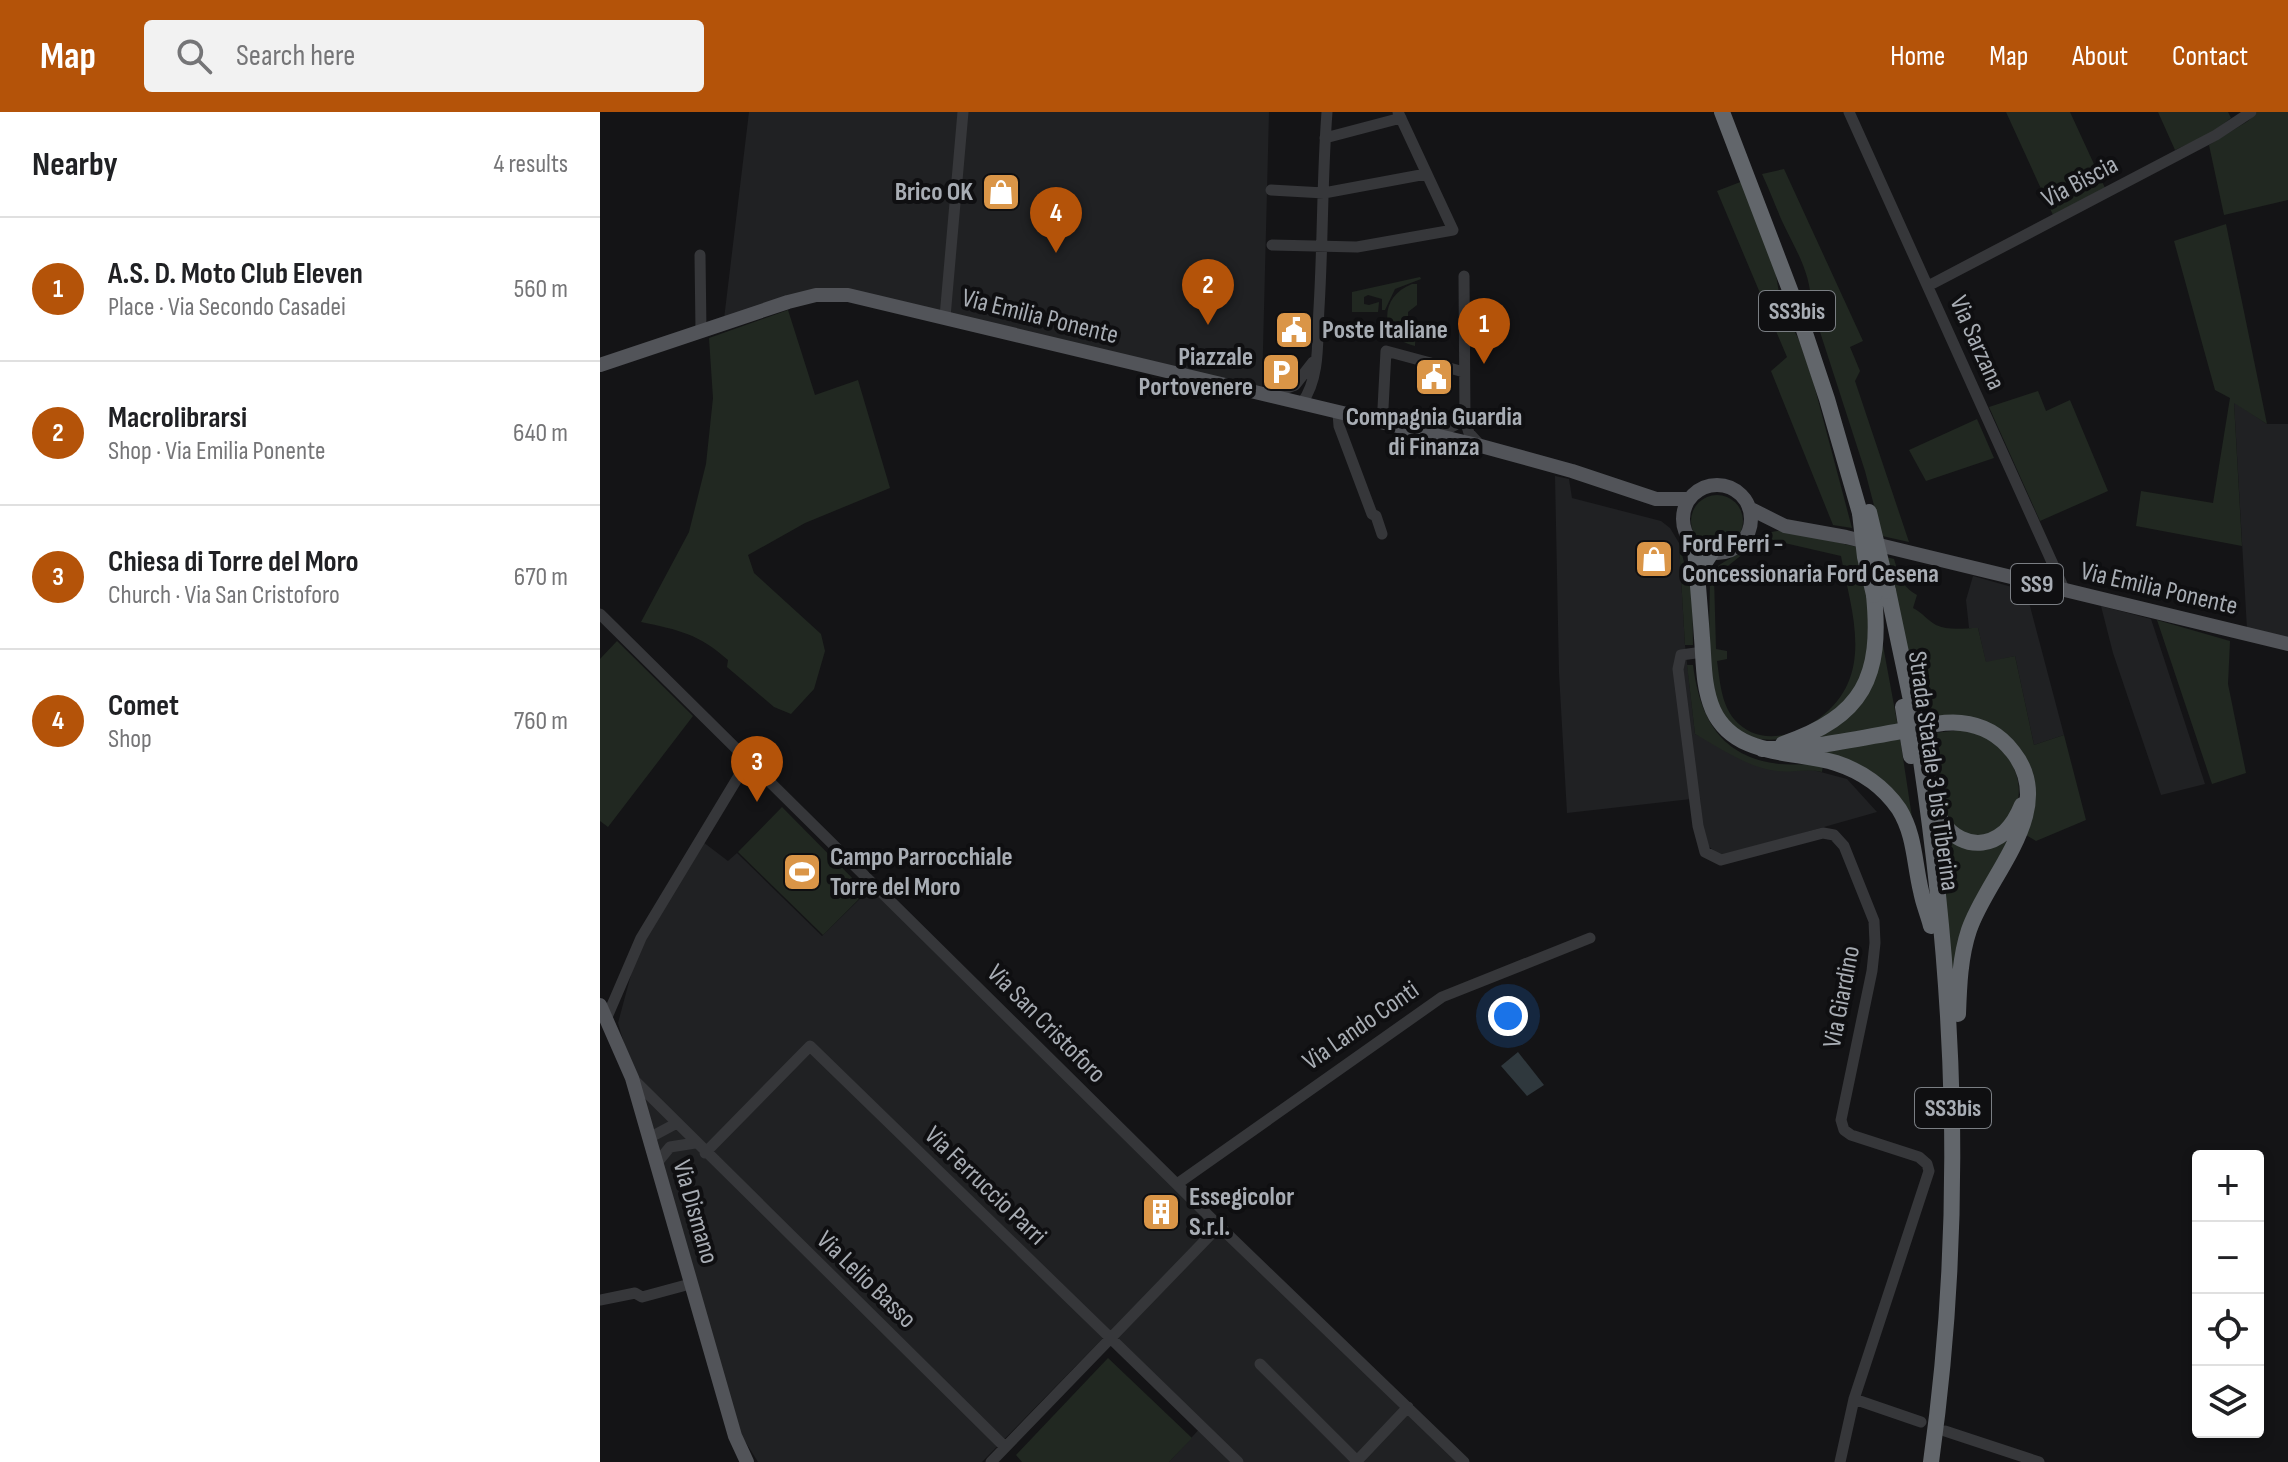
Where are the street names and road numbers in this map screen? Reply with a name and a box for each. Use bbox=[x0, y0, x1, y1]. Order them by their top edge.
street label: Via Biscia bbox=[2037, 149, 2123, 215]
street label: Via Emilia Ponente bbox=[959, 283, 1121, 351]
road number: SS3bis bbox=[1759, 291, 1835, 331]
street label: Via Sarzana bbox=[1943, 291, 2011, 395]
street label: Via Emilia Ponente bbox=[2078, 556, 2240, 622]
road number: SS9 bbox=[2011, 564, 2063, 604]
street label: Strada Statale 3 bis Tiberina bbox=[1901, 649, 1965, 893]
street label: Via Giardino bbox=[1817, 943, 1867, 1051]
street label: Via San Cristoforo bbox=[980, 958, 1112, 1090]
street label: Via Lando Conti bbox=[1297, 975, 1425, 1077]
road number: SS3bis bbox=[1915, 1088, 1991, 1128]
street label: Via Ferruccio Parri bbox=[918, 1120, 1052, 1252]
street label: Via Dismano bbox=[665, 1157, 725, 1267]
street label: Via Lelio Basso bbox=[810, 1225, 922, 1335]

